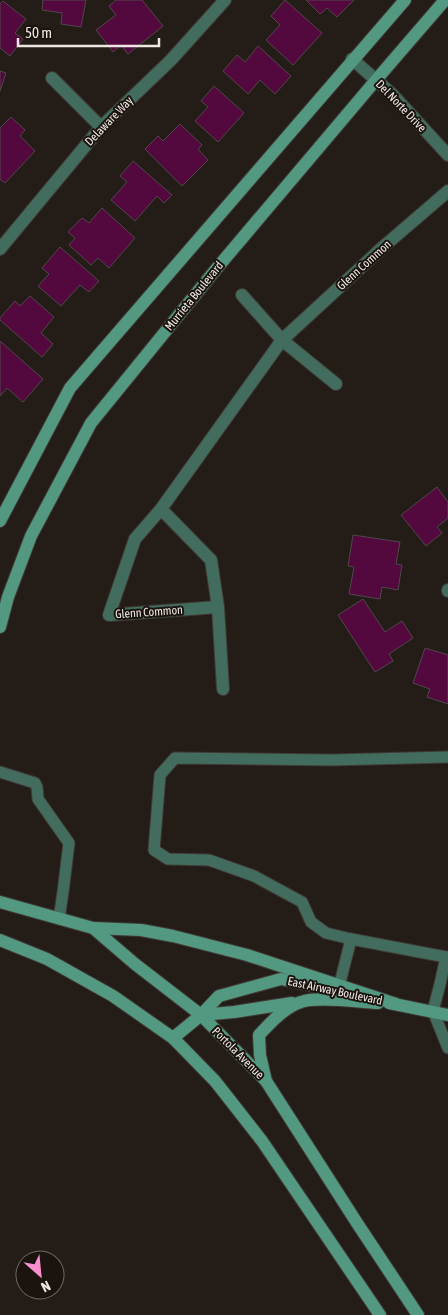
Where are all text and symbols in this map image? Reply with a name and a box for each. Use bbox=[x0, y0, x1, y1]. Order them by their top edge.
scale bar bbox=[18, 15, 159, 47]
text: 50 m bbox=[25, 24, 52, 41]
street label: Del Norte Drive bbox=[373, 77, 429, 135]
street label: Delaware Way bbox=[82, 93, 136, 149]
street label: Glenn Common bbox=[334, 237, 394, 293]
street label: Murrieta Boulevard bbox=[162, 259, 226, 333]
street label: Glenn Common bbox=[115, 603, 183, 621]
street label: East Airway Boulevard bbox=[286, 974, 384, 1008]
street label: Portola Avenue bbox=[209, 1024, 267, 1082]
north arrow bbox=[15, 1250, 65, 1300]
text: N bbox=[39, 1278, 53, 1296]

